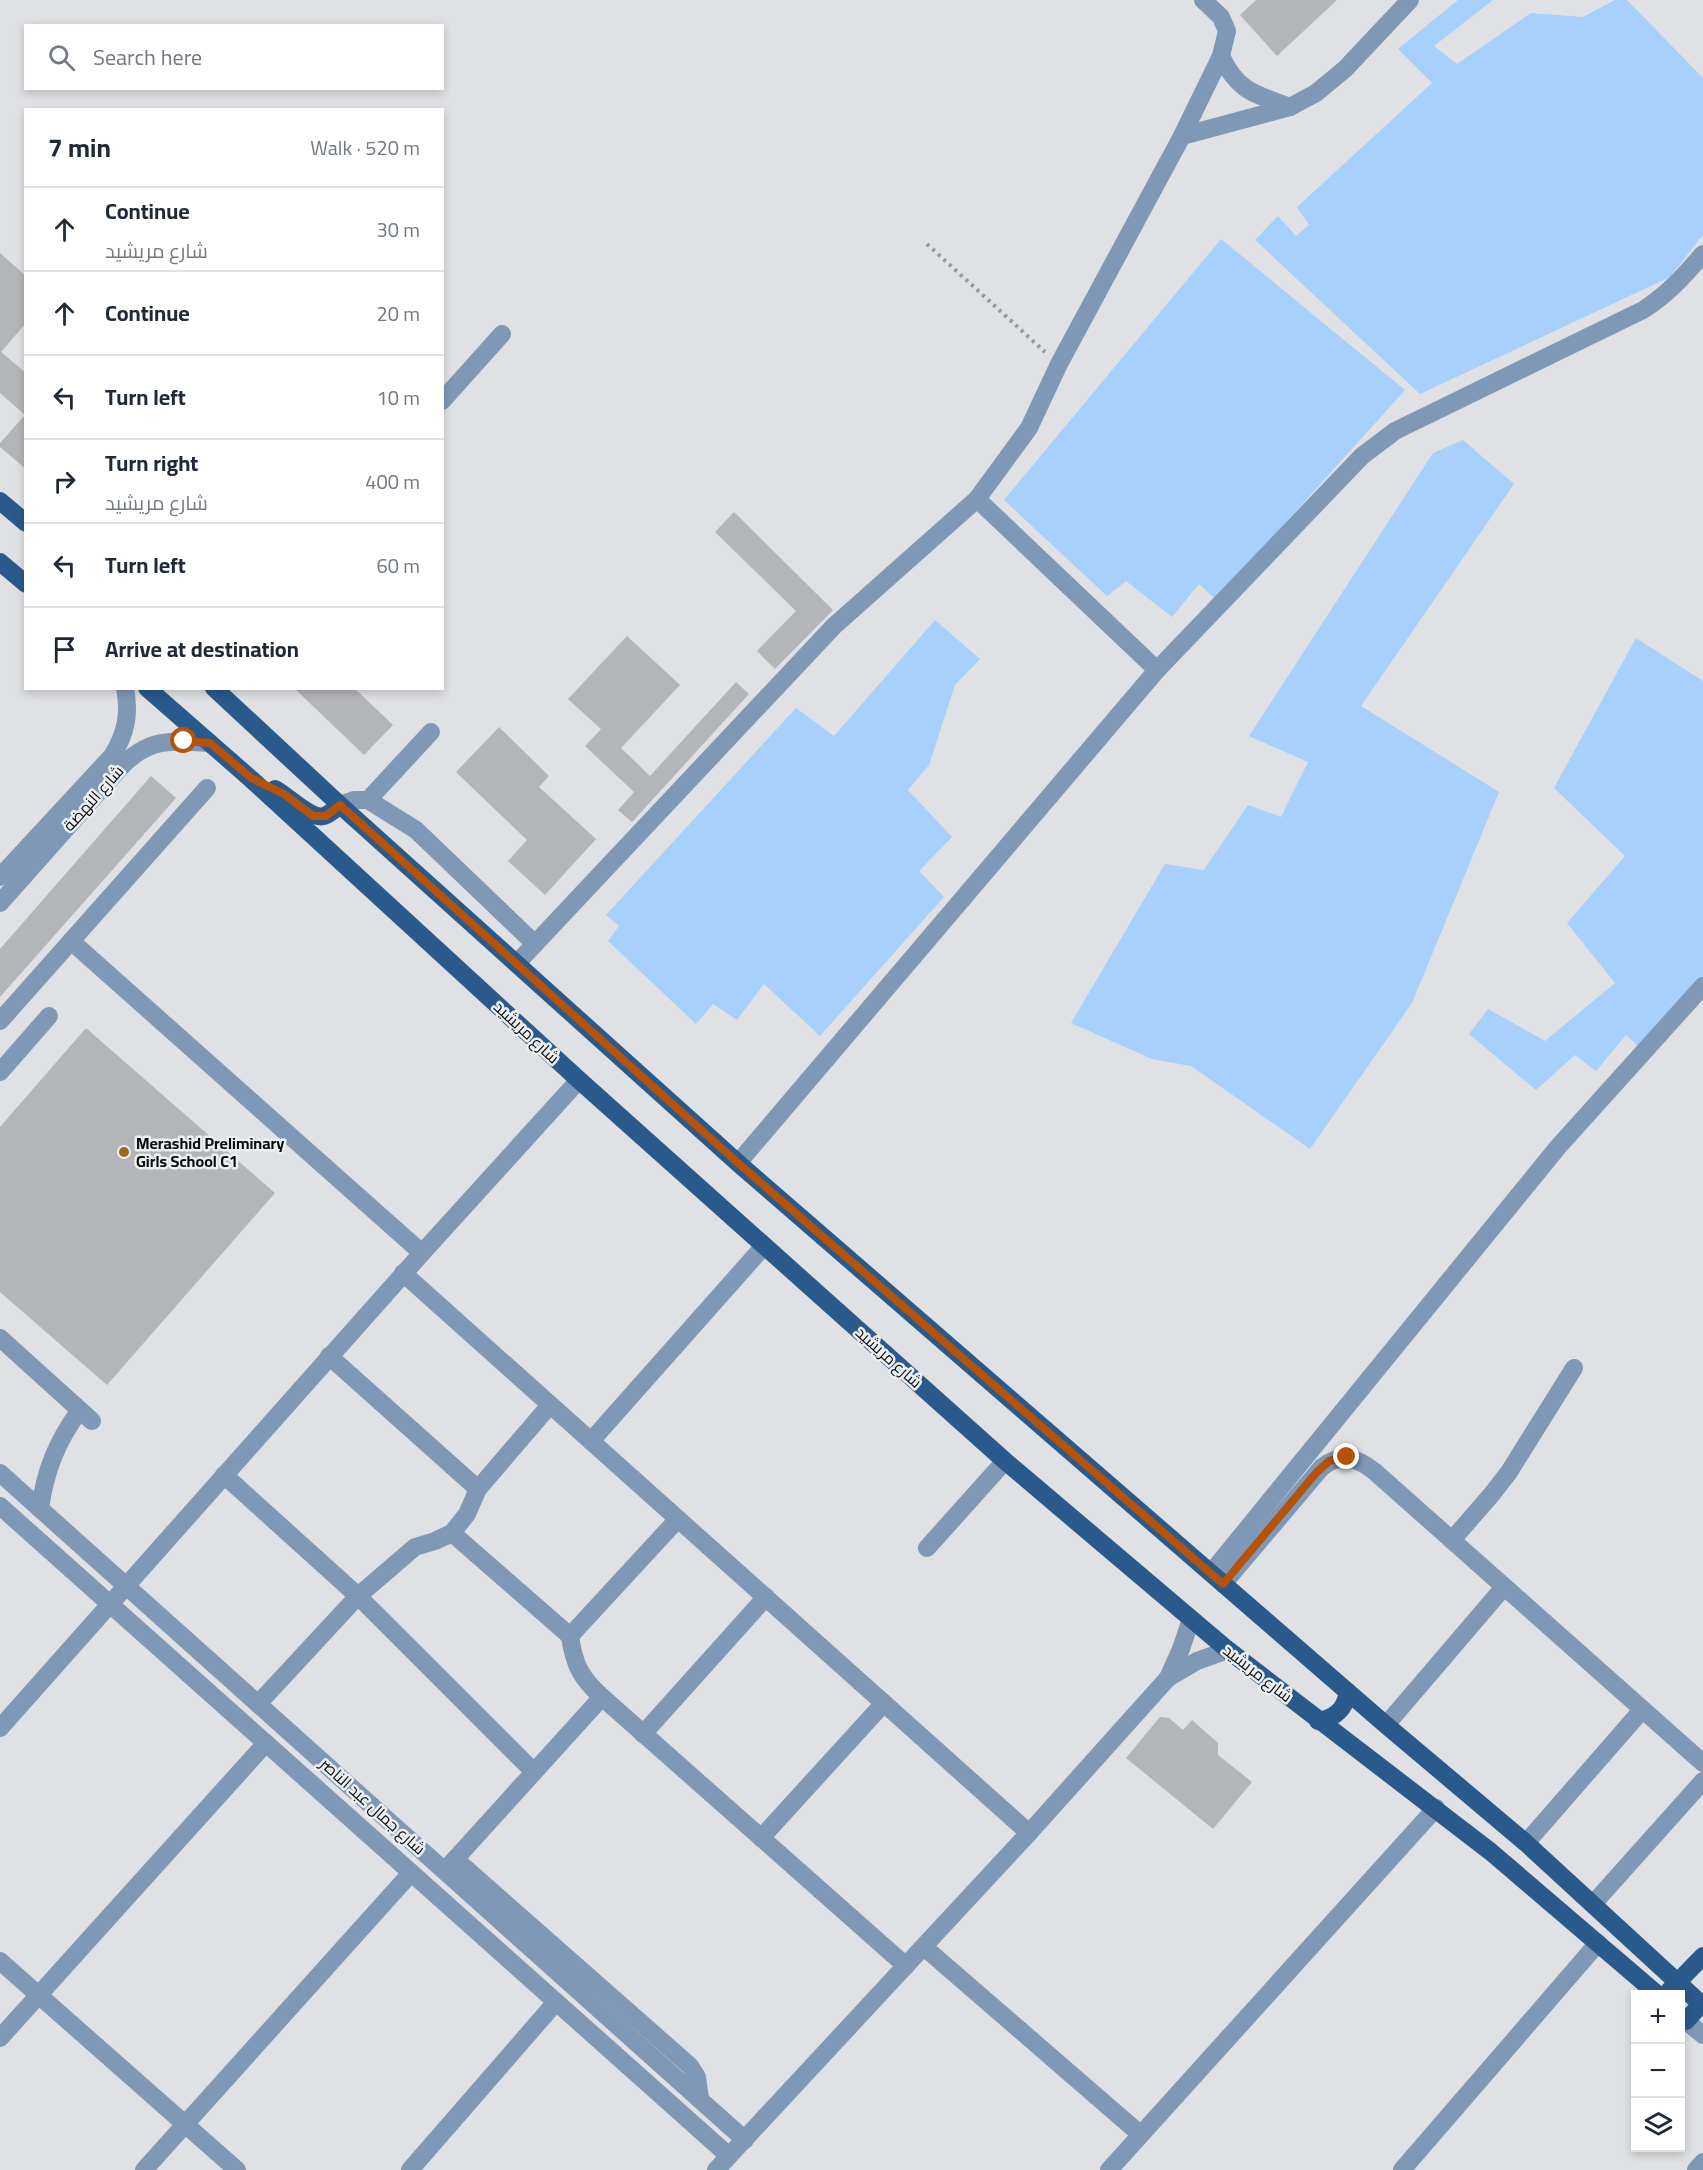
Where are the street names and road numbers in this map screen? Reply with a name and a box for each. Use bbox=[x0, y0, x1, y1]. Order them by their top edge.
street label: شارع النهضة bbox=[55, 758, 131, 838]
street label: شارع مريشيد bbox=[487, 993, 567, 1071]
street label: شارع مريشيد bbox=[848, 1318, 930, 1396]
street label: شارع مريشيد bbox=[1216, 1636, 1300, 1710]
street label: شارع جمال عبد الناصر bbox=[312, 1749, 433, 1862]

